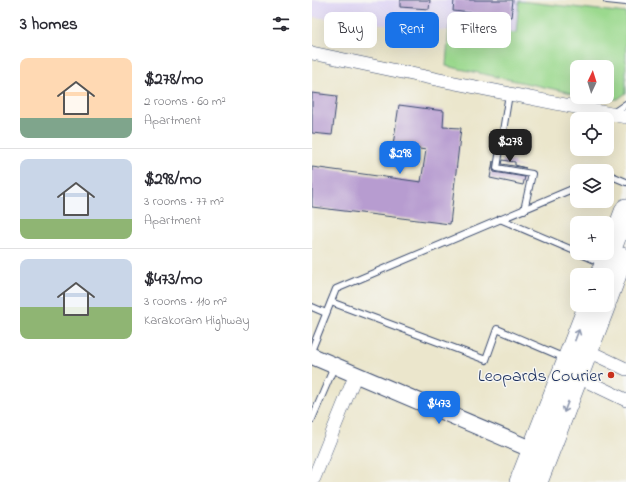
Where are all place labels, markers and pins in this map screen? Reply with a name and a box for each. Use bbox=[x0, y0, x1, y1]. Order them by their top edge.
pin: $278 bbox=[486, 129, 534, 163]
pin: $298 bbox=[376, 141, 424, 175]
place label: Leopards Courier bbox=[478, 364, 603, 390]
marker: Leopards Courier bbox=[606, 370, 616, 380]
pin: $473 bbox=[415, 391, 463, 425]

